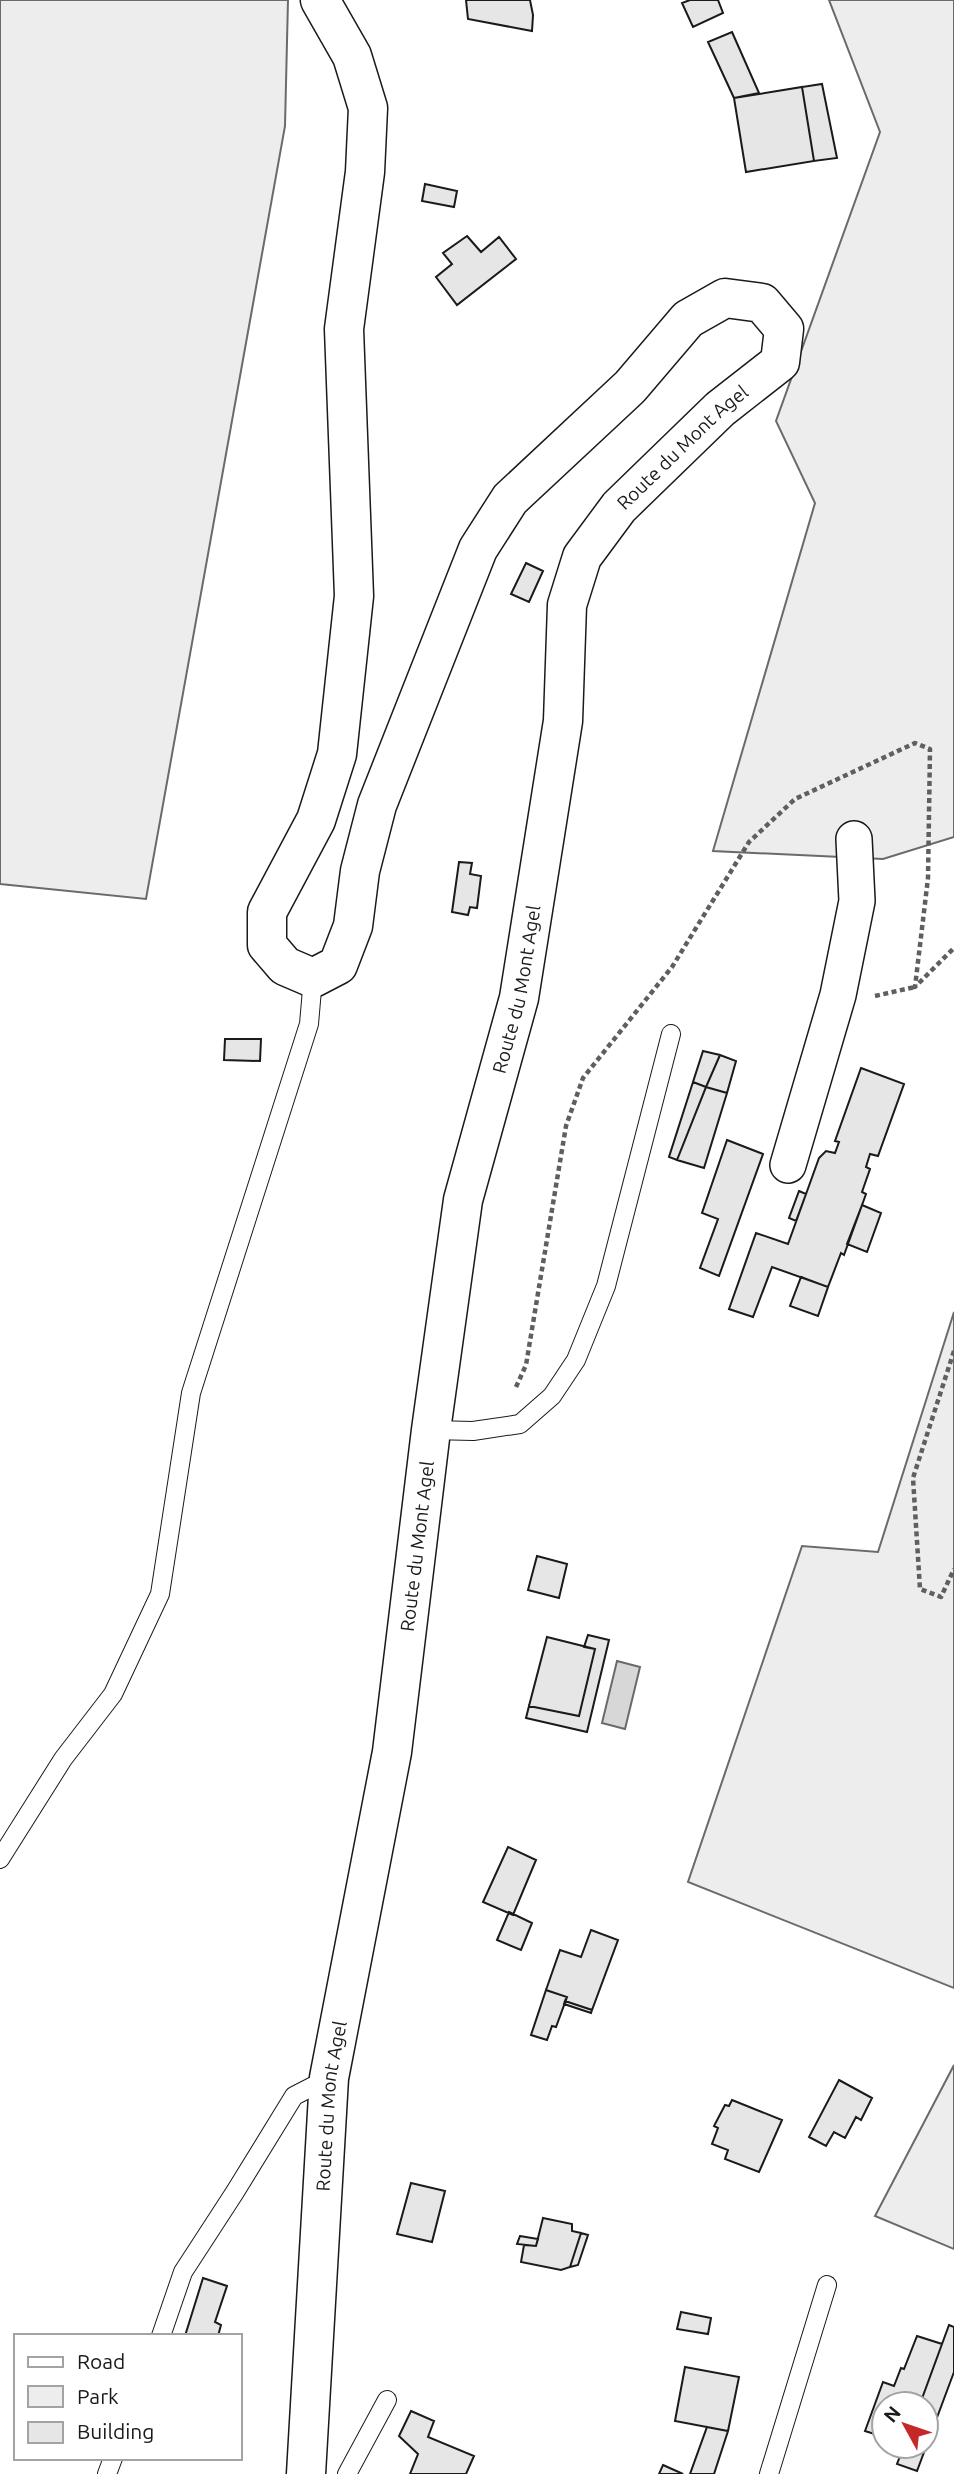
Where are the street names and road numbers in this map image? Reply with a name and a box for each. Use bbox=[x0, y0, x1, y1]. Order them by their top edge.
street label: Route du Mont Agel bbox=[612, 381, 752, 514]
street label: Route du Mont Agel bbox=[488, 904, 545, 1076]
street label: Route du Mont Agel bbox=[396, 1460, 438, 1633]
street label: Route du Mont Agel bbox=[311, 2019, 351, 2192]

